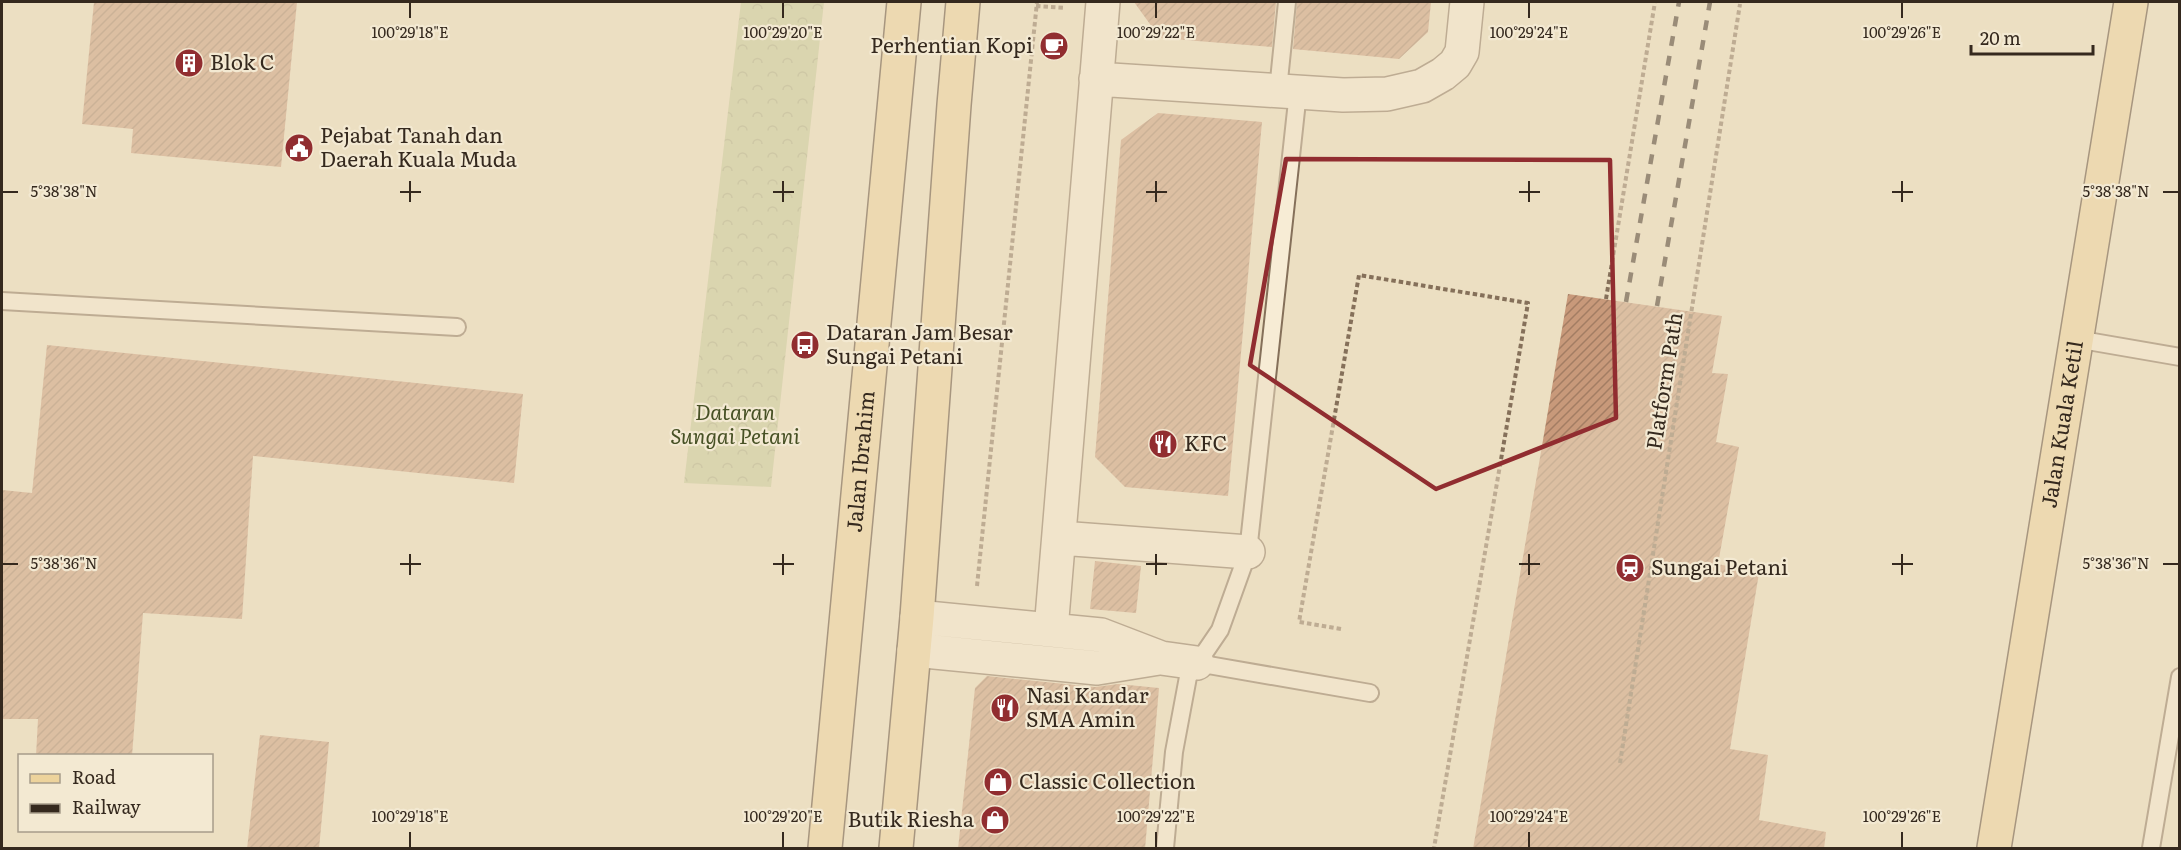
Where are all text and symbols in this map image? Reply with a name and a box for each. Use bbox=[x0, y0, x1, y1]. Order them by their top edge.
scale bar bbox=[1971, 18, 2092, 56]
text: 100°29'18"E bbox=[371, 20, 449, 43]
text: 100°29'20"E bbox=[744, 20, 822, 43]
text: 100°29'22"E bbox=[1117, 20, 1195, 43]
text: 100°29'24"E bbox=[1490, 20, 1568, 43]
text: 100°29'26"E bbox=[1863, 20, 1941, 43]
text: 20 m bbox=[1980, 24, 2021, 51]
place label: Perhentian Kopi bbox=[870, 28, 1033, 59]
cafe icon: Perhentian Kopi bbox=[1038, 30, 1070, 62]
place label: Blok C bbox=[210, 45, 274, 76]
building icon: Blok C bbox=[173, 47, 205, 79]
place label: Pejabat Tanah dan Daerah Kuala Muda bbox=[320, 118, 518, 173]
public building icon: Pejabat Tanah dan Daerah Kuala Muda bbox=[283, 132, 315, 164]
text: 5°38'38"N bbox=[30, 179, 98, 202]
text: 5°38'38"N bbox=[2082, 179, 2150, 202]
street label: Platform Path bbox=[1636, 309, 1689, 452]
place label: Dataran Jam Besar Sungai Petani bbox=[826, 315, 1013, 370]
bus stop icon: Dataran Jam Besar Sungai Petani bbox=[789, 329, 821, 361]
street label: Jalan Kuala Ketil bbox=[2031, 338, 2089, 510]
street label: Jalan Ibrahim bbox=[837, 389, 881, 534]
park label: Dataran Sungai Petani bbox=[670, 395, 801, 450]
place label: KFC bbox=[1184, 426, 1227, 457]
restaurant icon: KFC bbox=[1147, 428, 1179, 460]
place label: Sungai Petani bbox=[1651, 550, 1788, 581]
text: 5°38'36"N bbox=[31, 551, 97, 574]
text: 5°38'36"N bbox=[2083, 551, 2149, 574]
station icon: Sungai Petani bbox=[1614, 552, 1646, 584]
place label: Nasi Kandar SMA Amin bbox=[1026, 678, 1149, 733]
restaurant icon: Nasi Kandar SMA Amin bbox=[989, 692, 1021, 724]
legend bbox=[18, 754, 213, 832]
text: Road bbox=[72, 763, 116, 790]
place label: Classic Collection bbox=[1019, 764, 1196, 795]
shop icon: Classic Collection bbox=[982, 766, 1014, 798]
text: Railway bbox=[72, 793, 141, 820]
place label: Butik Riesha bbox=[847, 802, 975, 833]
text: 100°29'18"E bbox=[371, 804, 449, 827]
text: 100°29'20"E bbox=[744, 804, 822, 827]
shop icon: Butik Riesha bbox=[979, 804, 1011, 836]
text: 100°29'22"E bbox=[1117, 804, 1195, 827]
text: 100°29'24"E bbox=[1490, 804, 1568, 827]
text: 100°29'26"E bbox=[1863, 804, 1941, 827]

